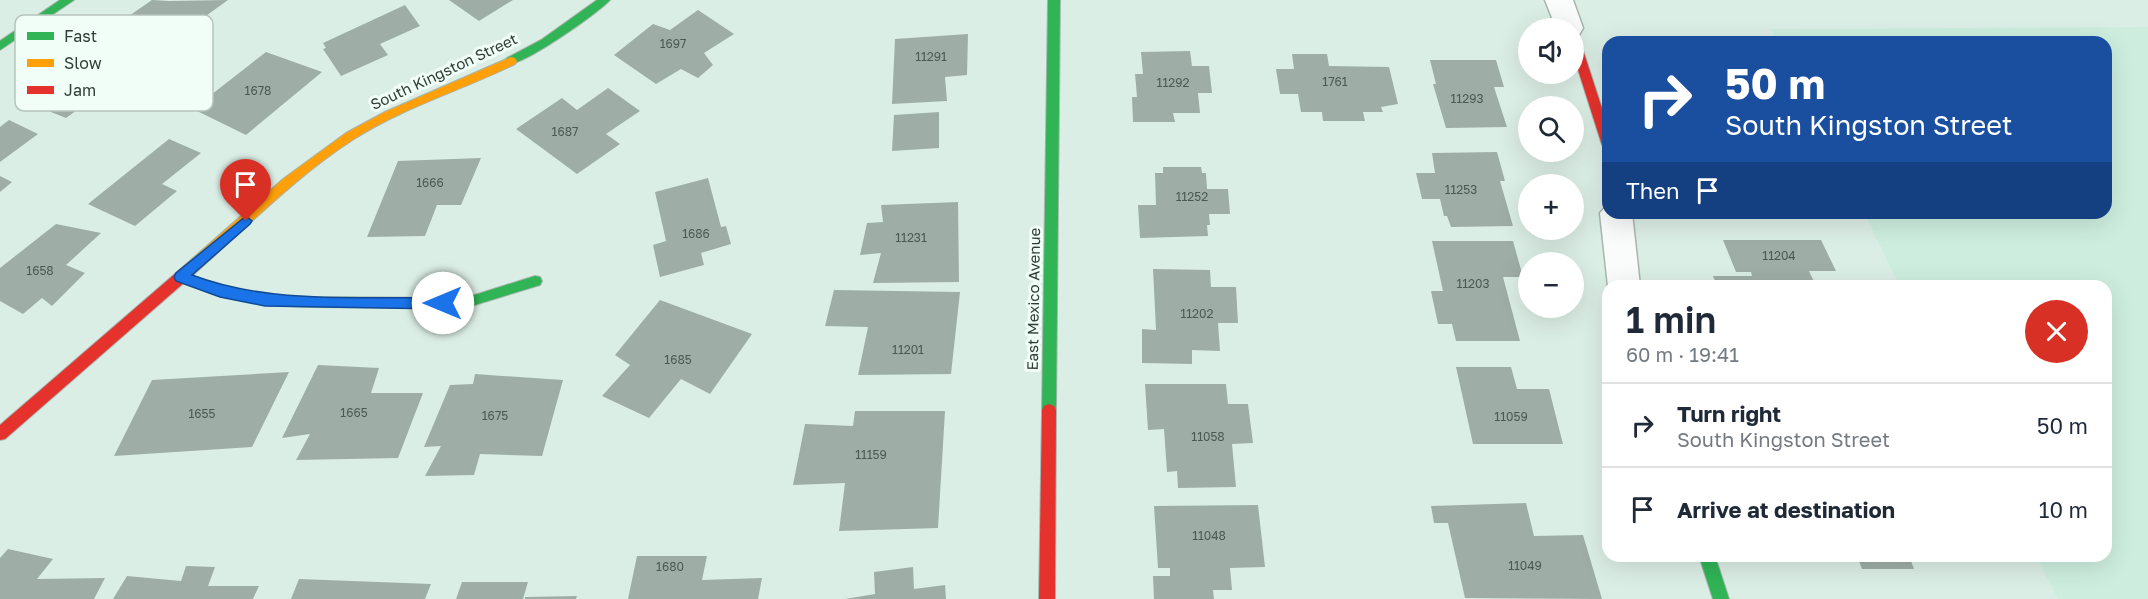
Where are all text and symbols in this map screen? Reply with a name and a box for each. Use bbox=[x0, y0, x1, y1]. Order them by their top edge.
legend bbox=[15, 15, 213, 111]
map controls bbox=[1518, 18, 1584, 318]
button: sound bbox=[1518, 18, 1584, 84]
text: Fast bbox=[64, 26, 97, 46]
street label: South Kingston Street bbox=[367, 29, 520, 113]
house number: 1697 bbox=[660, 36, 686, 51]
house number: 11291 bbox=[915, 49, 947, 64]
text: Slow bbox=[64, 53, 102, 73]
text: 50 m bbox=[1725, 58, 1825, 108]
icon: right bbox=[1626, 60, 1704, 138]
house number: 1761 bbox=[1322, 74, 1348, 89]
house number: 11292 bbox=[1157, 75, 1189, 90]
text: Jam bbox=[64, 80, 96, 100]
house number: 1678 bbox=[245, 83, 271, 98]
house number: 11293 bbox=[1451, 91, 1483, 106]
button: search bbox=[1518, 96, 1584, 162]
text: South Kingston Street bbox=[1725, 109, 2013, 141]
house number: 1687 bbox=[552, 124, 578, 139]
pin bbox=[220, 159, 271, 221]
icon: arrive bbox=[229, 168, 262, 201]
button: + bbox=[1518, 174, 1584, 240]
icon: arrive bbox=[1691, 174, 1724, 207]
house number: 1666 bbox=[416, 175, 444, 190]
text: Then bbox=[1626, 177, 1679, 204]
house number: 11253 bbox=[1445, 182, 1477, 197]
house number: 11252 bbox=[1176, 189, 1208, 204]
house number: 1686 bbox=[682, 226, 710, 241]
street label: East Mexico Avenue bbox=[1023, 227, 1043, 370]
house number: 11231 bbox=[895, 230, 927, 245]
house number: 11204 bbox=[1762, 248, 1796, 263]
button: − bbox=[1518, 252, 1584, 318]
house number: 1658 bbox=[26, 263, 54, 278]
position arrow bbox=[411, 271, 475, 335]
house number: 11203 bbox=[1456, 276, 1490, 291]
text: 1 min bbox=[1626, 298, 1716, 341]
button: close bbox=[2025, 300, 2088, 363]
house number: 11202 bbox=[1180, 306, 1214, 321]
house number: 11201 bbox=[892, 342, 924, 357]
text: 60 m · 19:41 bbox=[1626, 342, 1739, 366]
house number: 1685 bbox=[664, 352, 692, 367]
text: Turn right bbox=[1677, 400, 1781, 427]
house number: 1665 bbox=[340, 405, 368, 420]
house number: 1655 bbox=[188, 406, 216, 421]
house number: 1675 bbox=[482, 408, 508, 423]
house number: 11059 bbox=[1494, 409, 1528, 424]
icon: right bbox=[1626, 409, 1659, 442]
text: 50 m bbox=[2037, 412, 2088, 439]
text: South Kingston Street bbox=[1677, 427, 1890, 451]
house number: 11058 bbox=[1191, 429, 1225, 444]
house number: 11159 bbox=[855, 447, 887, 462]
icon: arrive bbox=[1626, 493, 1659, 526]
text: Arrive at destination bbox=[1677, 496, 1895, 523]
text: 10 m bbox=[2039, 496, 2088, 523]
house number: 11048 bbox=[1192, 528, 1226, 543]
house number: 11049 bbox=[1508, 558, 1542, 573]
house number: 1680 bbox=[656, 559, 684, 574]

